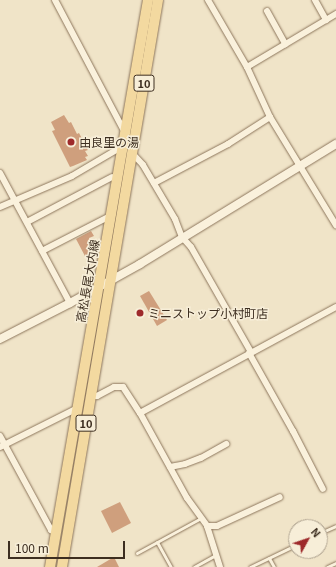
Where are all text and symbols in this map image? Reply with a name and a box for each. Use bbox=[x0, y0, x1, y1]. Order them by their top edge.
road number: 10 bbox=[133, 74, 155, 92]
place label: 由良里の湯 bbox=[79, 135, 139, 149]
marker: 由良里の湯 bbox=[66, 137, 76, 147]
street label: 高松長尾大内線 bbox=[73, 238, 101, 324]
place label: ミニストップ小村町店 bbox=[148, 306, 268, 320]
marker: ミニストップ小村町店 bbox=[135, 308, 145, 318]
road number: 10 bbox=[75, 414, 97, 432]
north arrow bbox=[288, 519, 328, 559]
text: N bbox=[308, 524, 325, 540]
scale bar bbox=[10, 533, 127, 559]
text: 100 m bbox=[15, 539, 49, 556]

